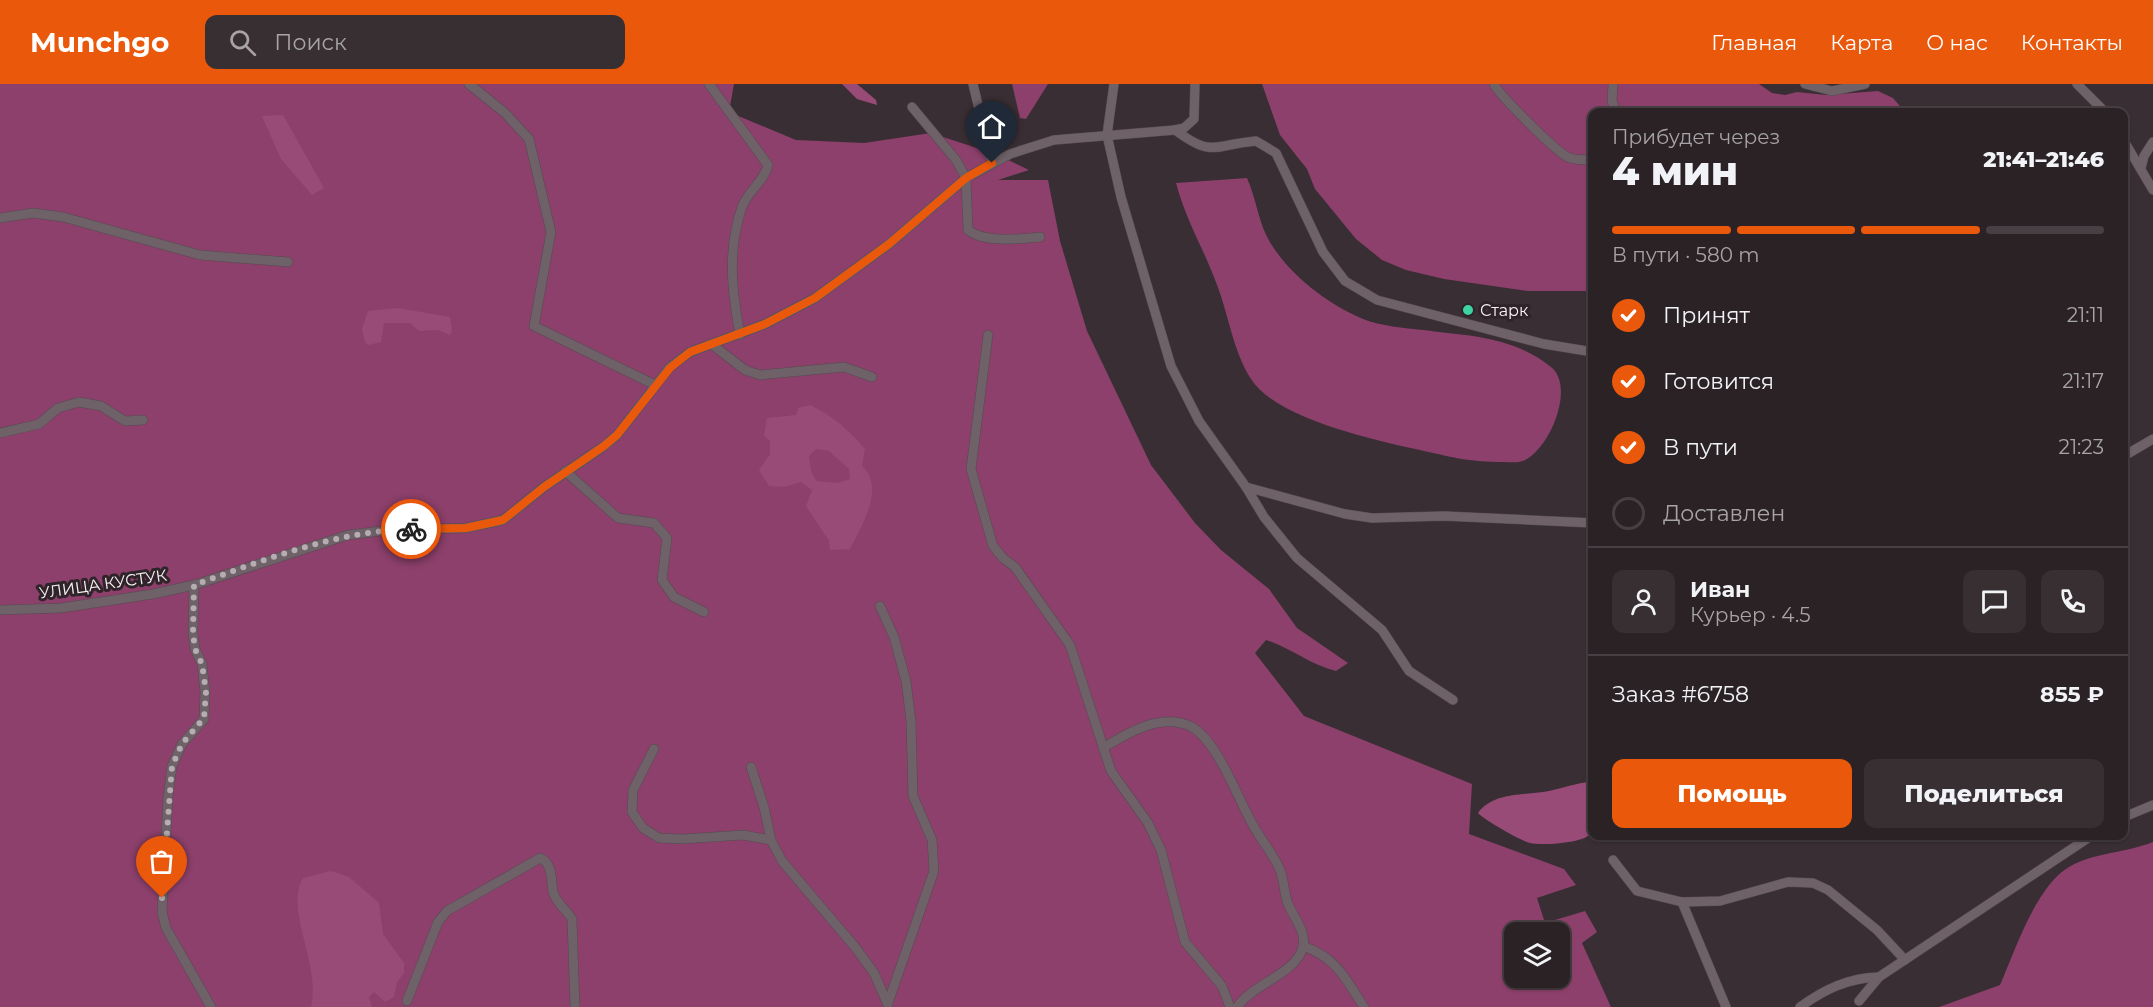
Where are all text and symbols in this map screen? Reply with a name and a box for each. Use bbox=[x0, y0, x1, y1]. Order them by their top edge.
search box bbox=[205, 15, 625, 69]
text: Munchgo bbox=[30, 25, 169, 59]
icon: search bbox=[226, 26, 259, 59]
text: Поиск bbox=[274, 29, 347, 56]
text: Главная bbox=[1711, 30, 1797, 55]
text: Карта bbox=[1830, 30, 1893, 55]
text: О нас bbox=[1926, 30, 1988, 55]
text: Контакты bbox=[2021, 30, 2123, 55]
pin bbox=[966, 101, 1017, 163]
icon: home bbox=[975, 110, 1008, 143]
text: Прибудет через bbox=[1612, 125, 1780, 149]
text: 21:41–21:46 bbox=[1983, 146, 2104, 173]
text: 4 мин bbox=[1612, 147, 1738, 195]
text: В пути · 580 m bbox=[1612, 243, 1759, 267]
icon: check bbox=[1612, 299, 1645, 332]
place label: Старк bbox=[1480, 301, 1529, 320]
text: Принят bbox=[1663, 302, 1750, 329]
marker: Старк bbox=[1461, 303, 1475, 317]
text: 21:11 bbox=[2067, 303, 2104, 327]
icon: check bbox=[1612, 365, 1645, 398]
text: Готовится bbox=[1663, 368, 1774, 395]
text: 21:17 bbox=[2062, 369, 2104, 393]
icon: check bbox=[1612, 431, 1645, 464]
text: В пути bbox=[1663, 434, 1738, 461]
text: 21:23 bbox=[2059, 435, 2104, 459]
courier bbox=[381, 499, 441, 559]
text: Доставлен bbox=[1663, 500, 1785, 527]
icon: bike bbox=[395, 513, 428, 546]
street label: УЛИЦА КУСТУК bbox=[38, 566, 168, 602]
button: person bbox=[1612, 570, 1675, 633]
button: chat bbox=[1963, 570, 2026, 633]
button: phone bbox=[2041, 570, 2104, 633]
text: Иван bbox=[1690, 576, 1750, 603]
text: Курьер · 4.5 bbox=[1690, 603, 1810, 627]
text: Заказ #6758 bbox=[1612, 681, 1749, 708]
text: 855 ₽ bbox=[2040, 681, 2104, 708]
button: Помощь bbox=[1612, 759, 1852, 828]
button: Поделиться bbox=[1864, 759, 2104, 828]
pin bbox=[136, 836, 187, 898]
icon: bag bbox=[145, 845, 178, 878]
map controls bbox=[1504, 922, 1570, 988]
button: layers bbox=[1504, 922, 1570, 988]

